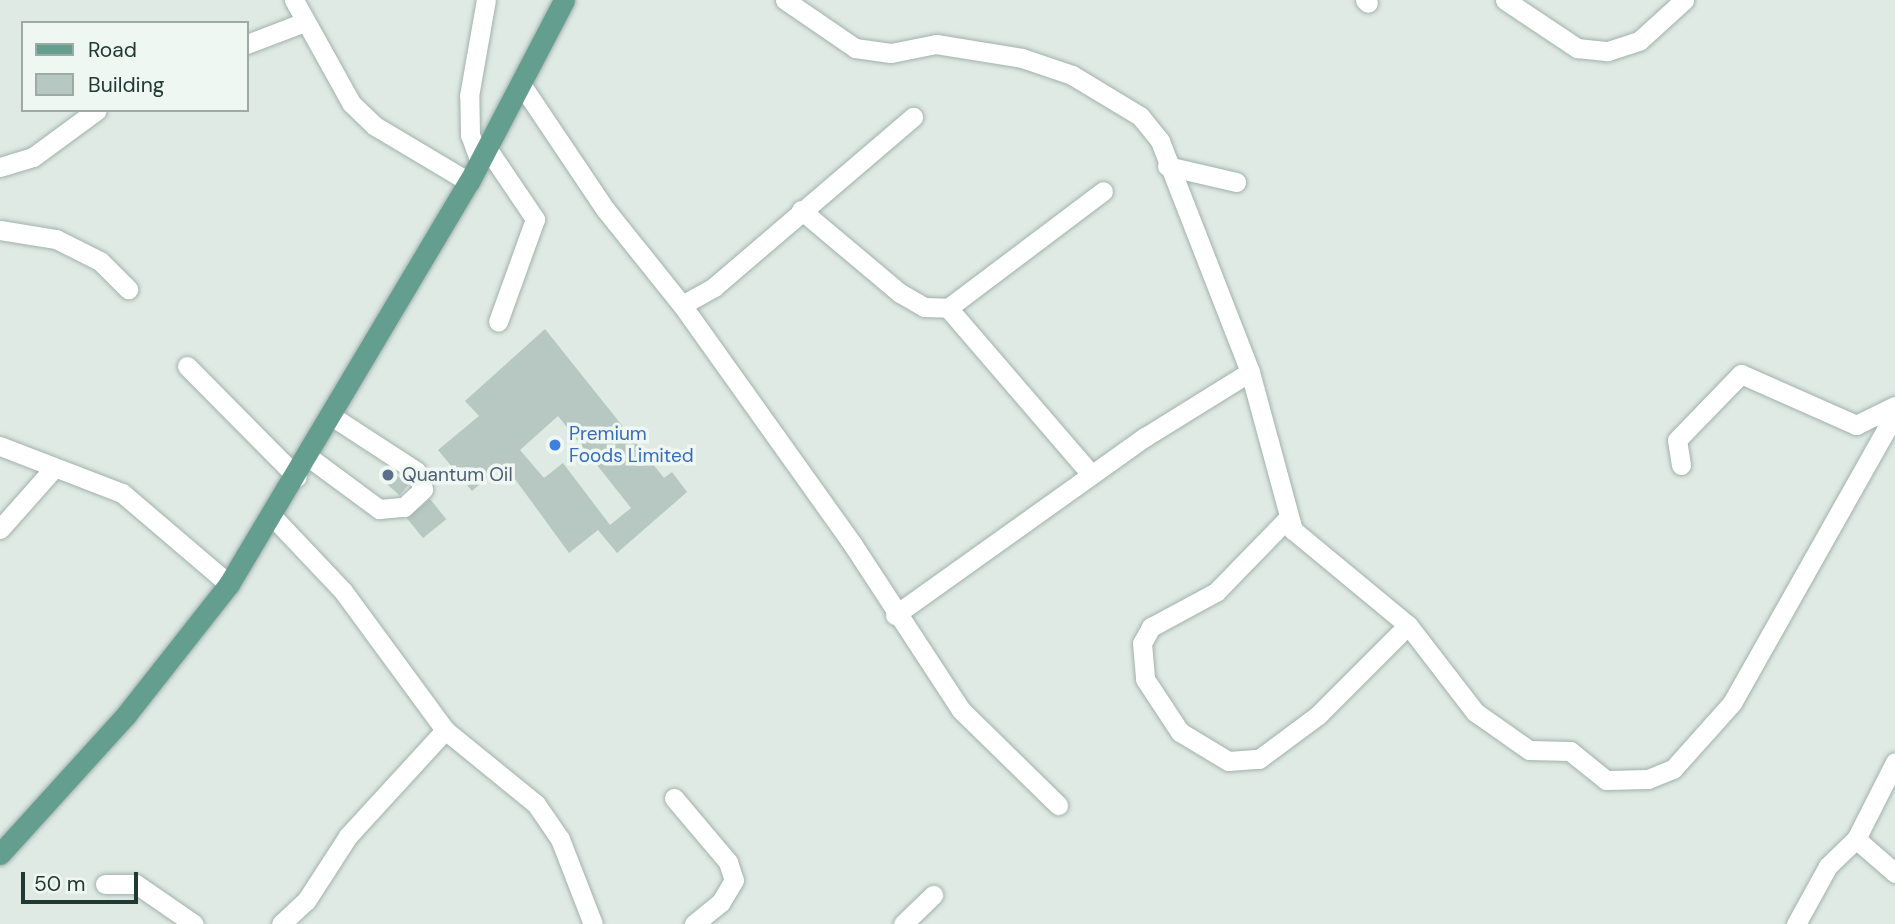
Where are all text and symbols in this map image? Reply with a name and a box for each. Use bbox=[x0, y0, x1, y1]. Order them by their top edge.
legend bbox=[21, 21, 248, 112]
text: Road bbox=[88, 36, 137, 64]
text: Building bbox=[88, 71, 164, 99]
place label: Premium Foods Limited bbox=[569, 423, 694, 467]
marker: Premium Foods Limited bbox=[547, 437, 563, 453]
place label: Quantum Oil bbox=[402, 464, 513, 486]
marker: Quantum Oil bbox=[380, 467, 396, 483]
scale bar bbox=[24, 858, 142, 902]
text: 50 m bbox=[34, 870, 85, 898]

